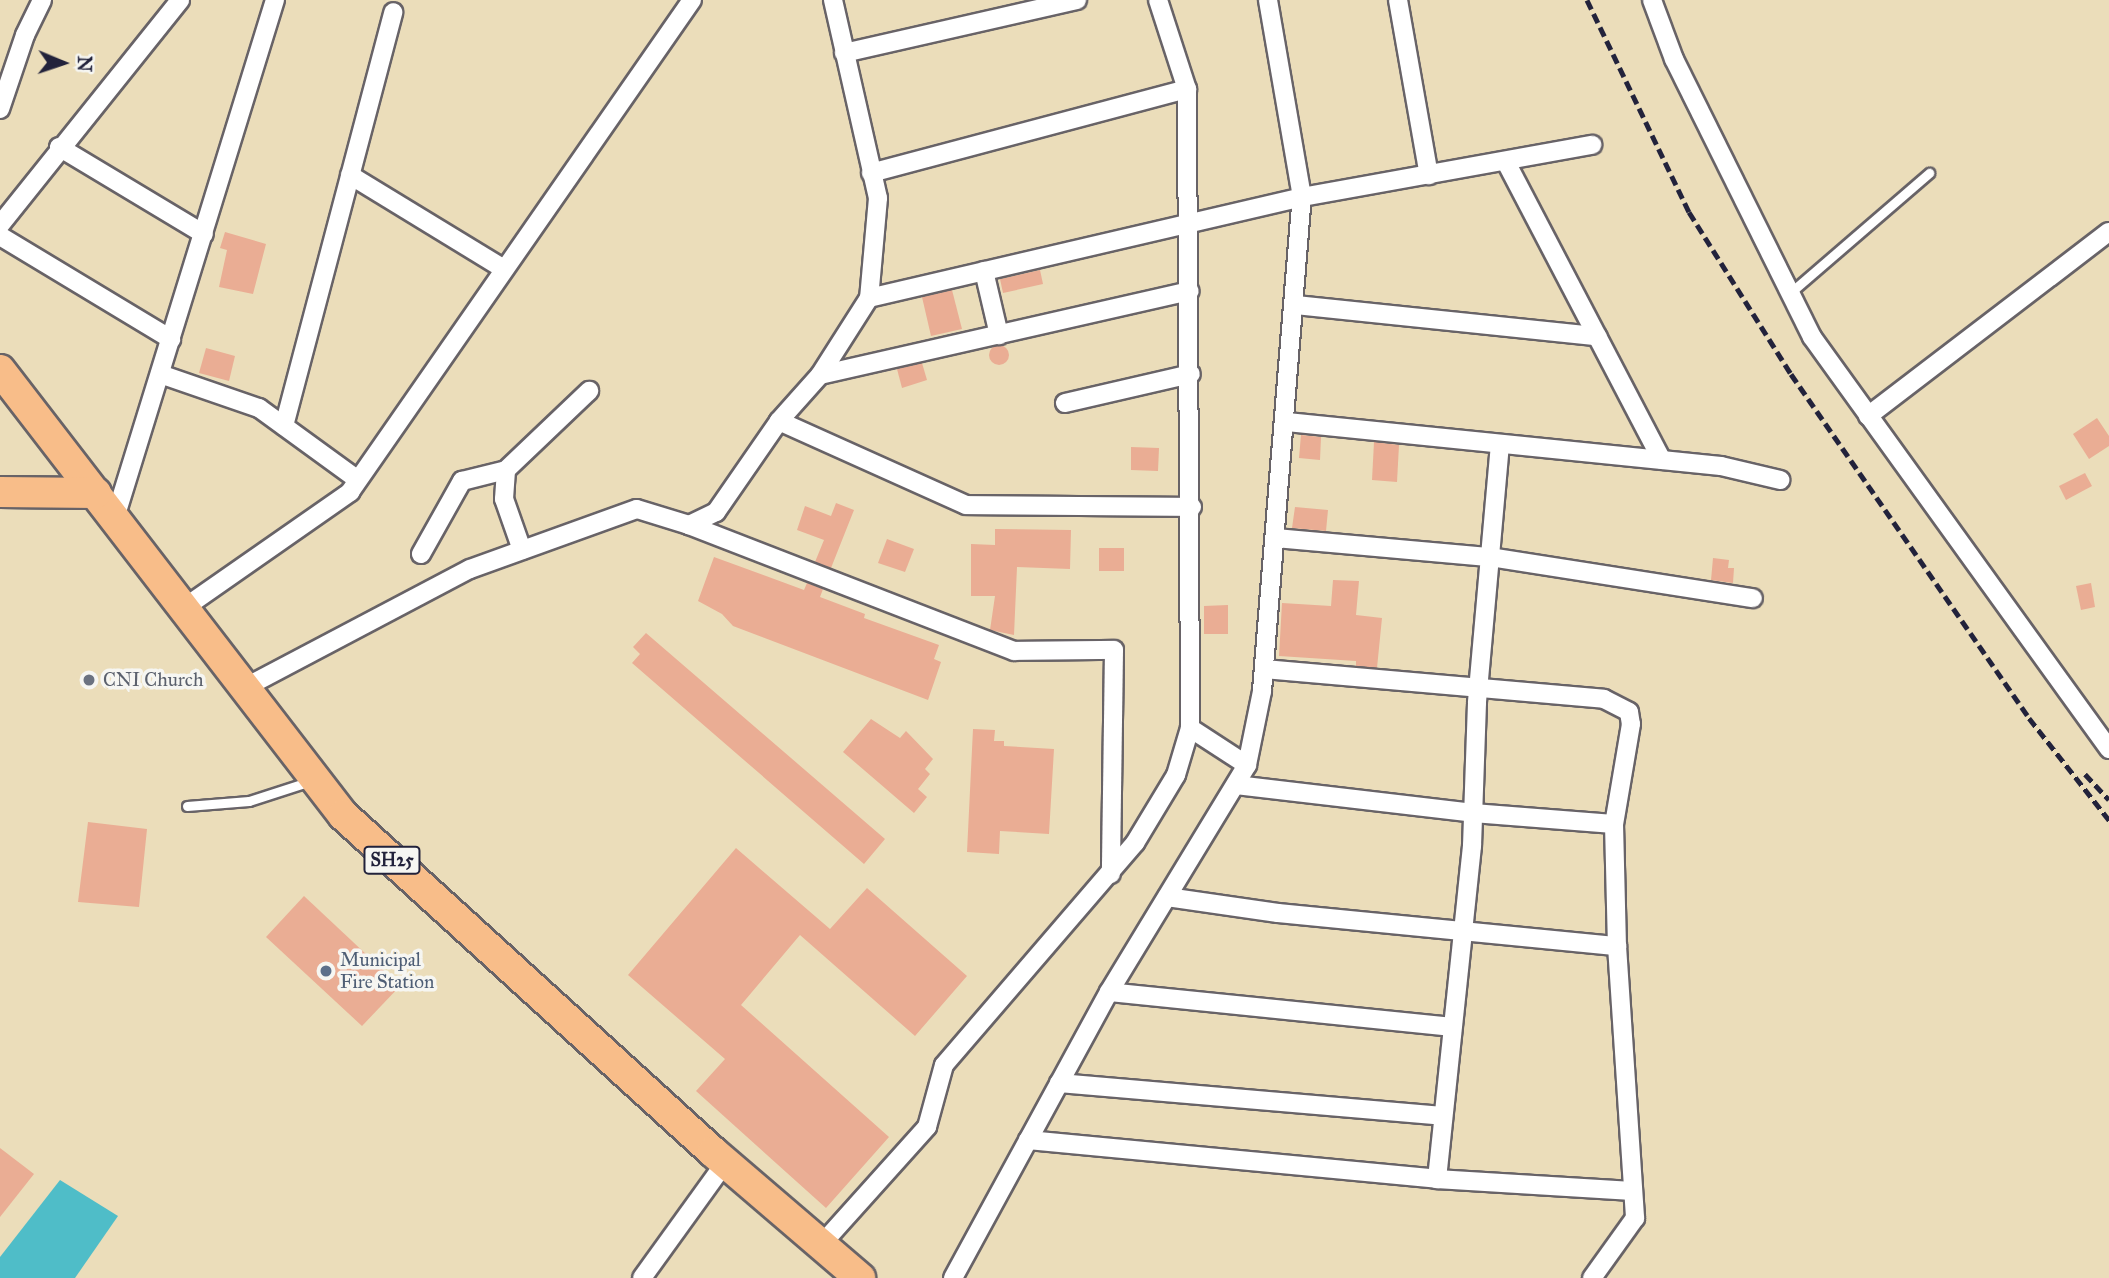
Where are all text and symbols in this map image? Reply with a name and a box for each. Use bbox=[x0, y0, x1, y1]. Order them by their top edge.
north arrow bbox=[28, 28, 98, 98]
text: N bbox=[73, 55, 96, 72]
place label: CNI Church bbox=[103, 669, 203, 691]
marker: CNI Church bbox=[81, 672, 97, 688]
road number: SH25 bbox=[362, 846, 422, 874]
place label: Municipal Fire Station bbox=[340, 949, 434, 993]
marker: Municipal Fire Station bbox=[318, 963, 334, 979]

